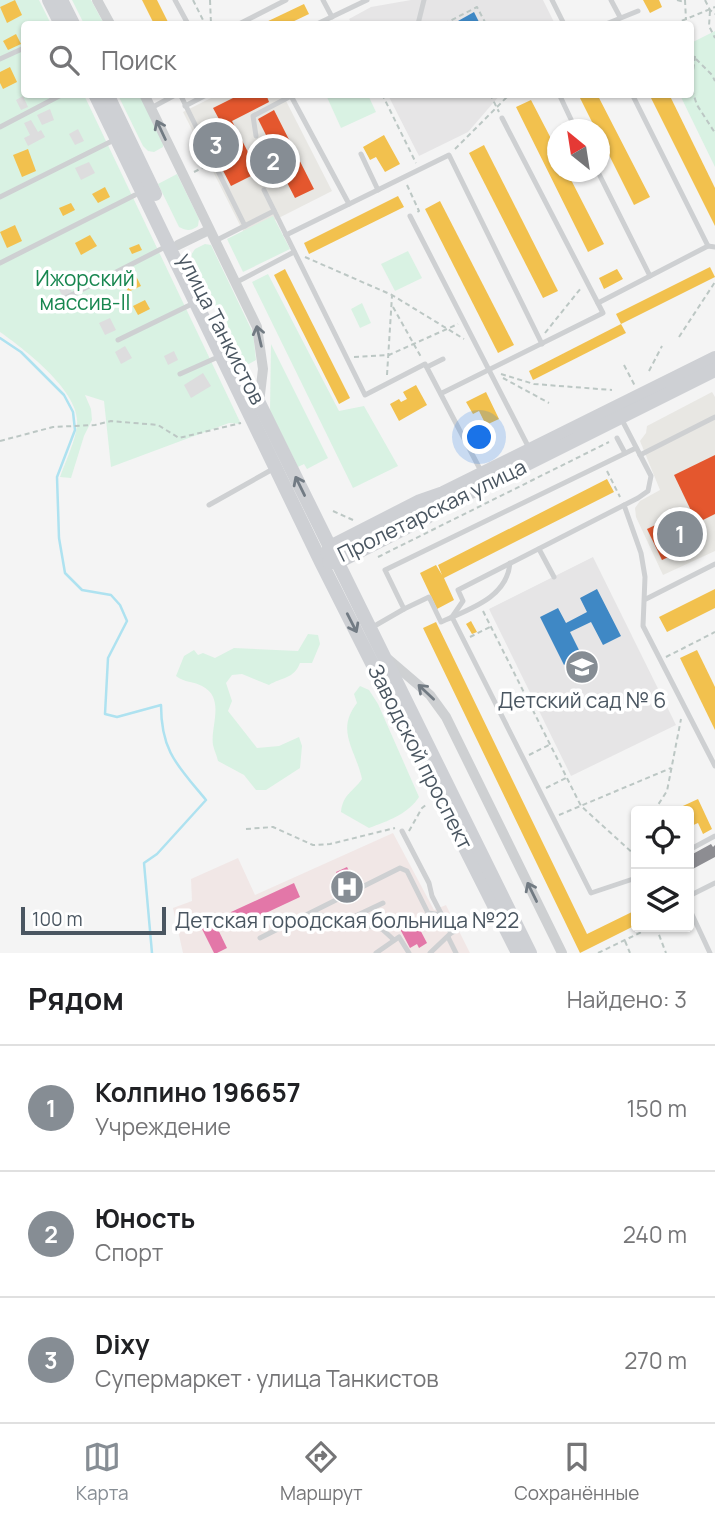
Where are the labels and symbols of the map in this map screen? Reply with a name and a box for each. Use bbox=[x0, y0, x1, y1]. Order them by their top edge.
pin: 3 bbox=[193, 119, 239, 171]
north arrow bbox=[547, 119, 610, 182]
one-way arrow bbox=[154, 120, 168, 141]
pin: 2 bbox=[250, 135, 296, 187]
street label: улица Танкистов bbox=[172, 248, 272, 409]
park label: Ижорский массив-II bbox=[35, 264, 135, 316]
one-way arrow bbox=[252, 325, 265, 347]
your location bbox=[462, 420, 496, 454]
street label: Пролетарская улица bbox=[333, 452, 531, 568]
one-way arrow bbox=[293, 476, 306, 497]
pin: 1 bbox=[657, 508, 703, 560]
one-way arrow bbox=[345, 612, 359, 633]
school or university icon: Детский сад № 6 bbox=[563, 648, 601, 686]
street label: Заводской проспект bbox=[362, 659, 480, 854]
one-way arrow bbox=[418, 683, 435, 700]
place label: Детский сад № 6 bbox=[498, 686, 666, 714]
hospital icon: Детская городская больница №22 bbox=[328, 868, 366, 906]
one-way arrow bbox=[525, 882, 539, 903]
scale bar bbox=[21, 904, 166, 936]
place label: Детская городская больница №22 bbox=[175, 906, 519, 934]

